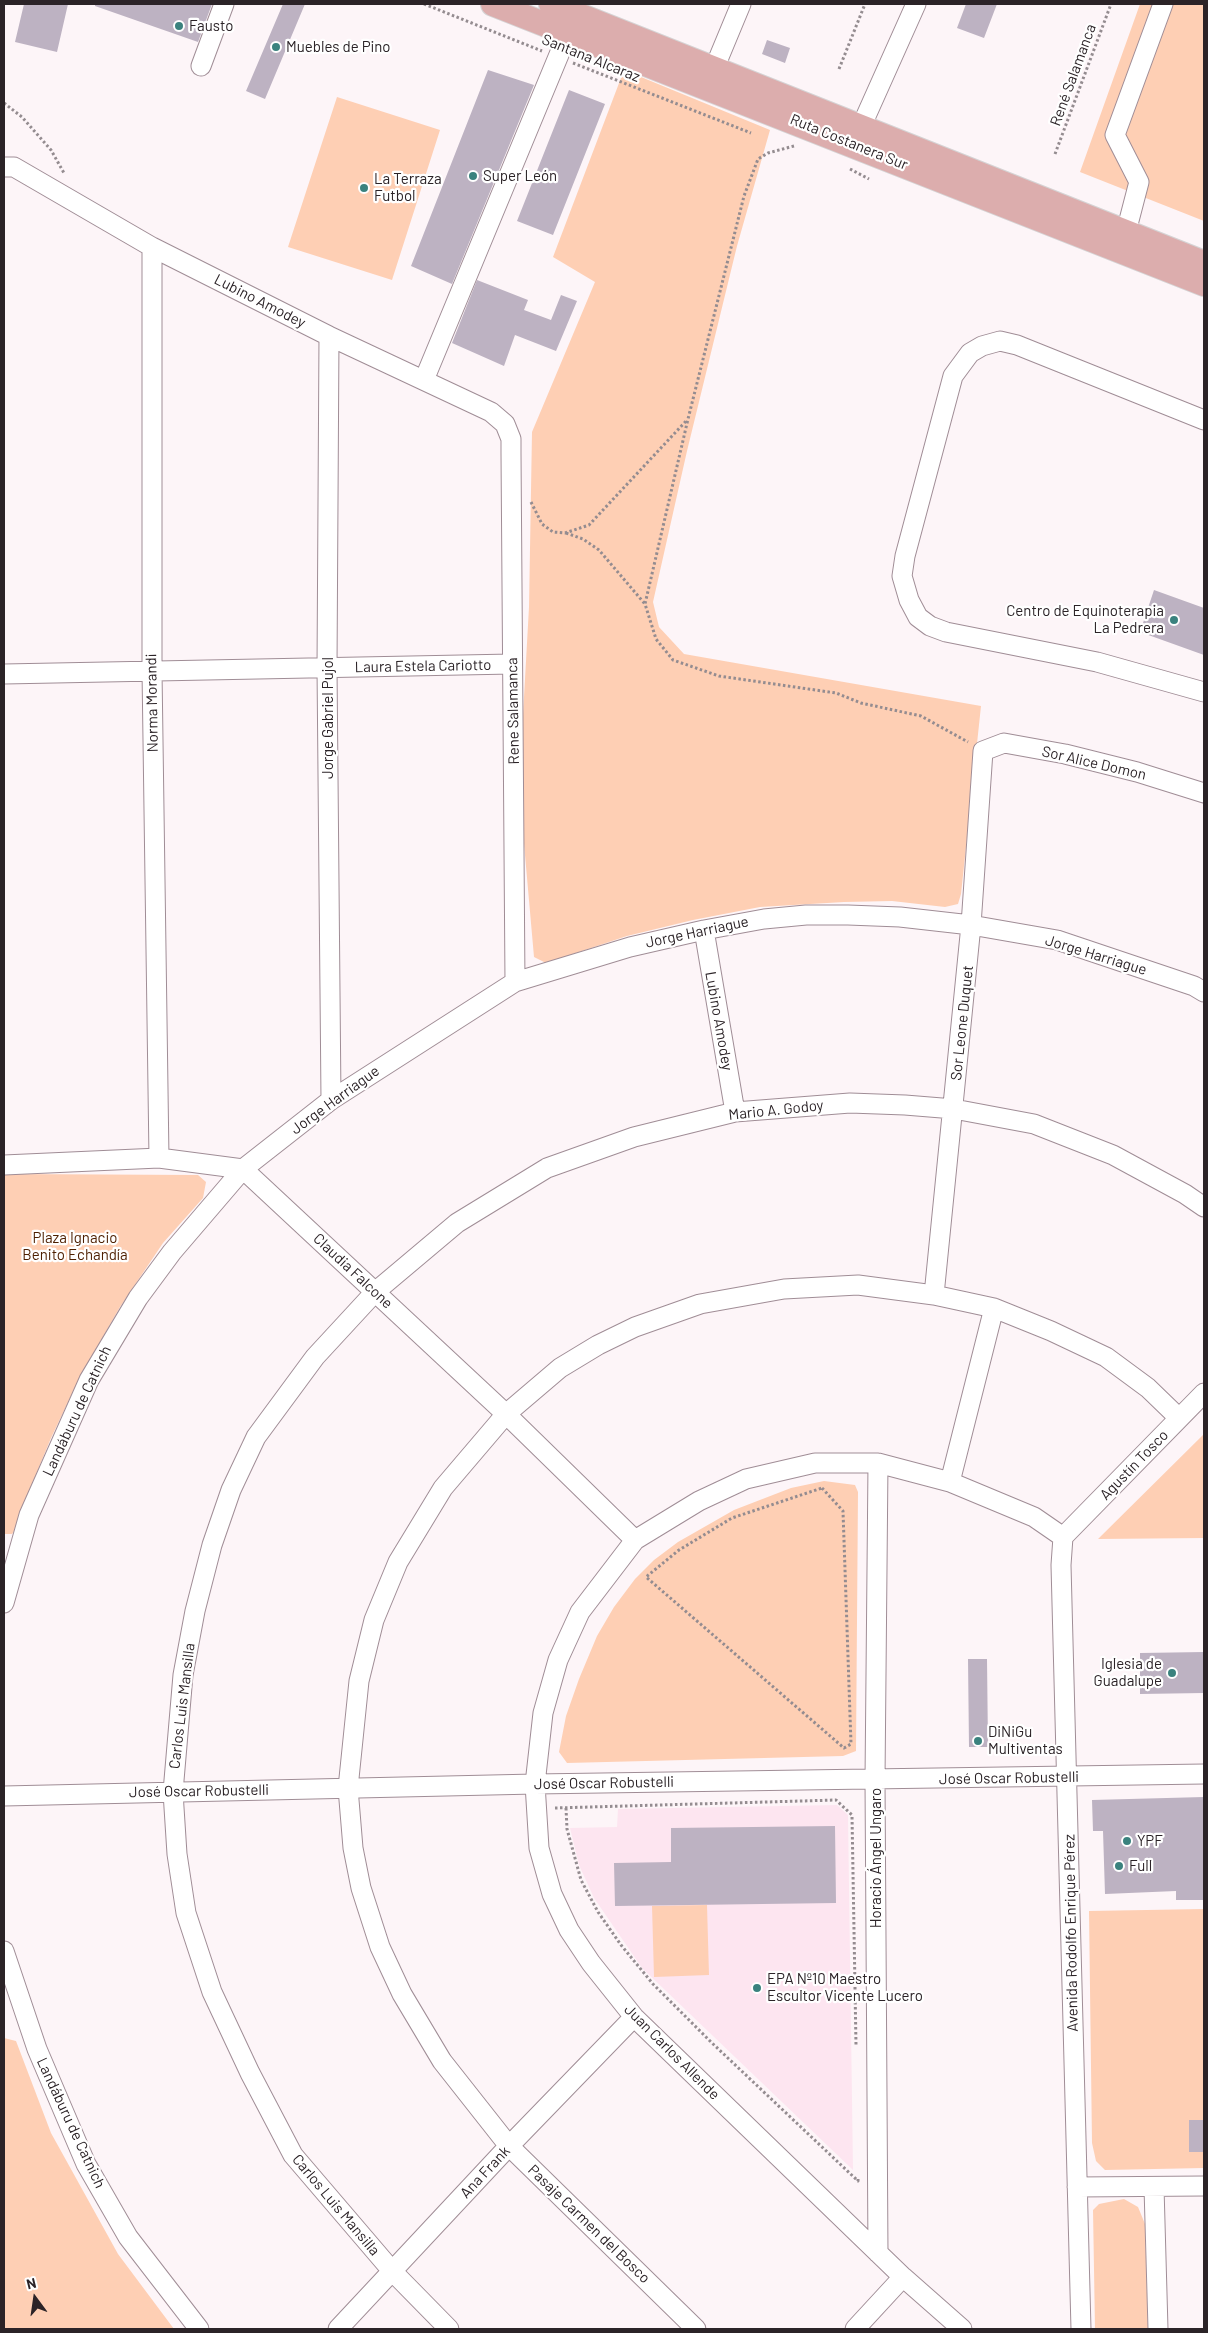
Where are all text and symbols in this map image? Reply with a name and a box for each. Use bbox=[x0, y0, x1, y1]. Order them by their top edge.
place label: Fausto bbox=[189, 17, 233, 35]
marker: Fausto bbox=[173, 20, 185, 32]
street label: René Salamanca bbox=[1046, 22, 1100, 128]
street label: Santana Alcaraz bbox=[539, 30, 643, 86]
place label: Muebles de Pino bbox=[286, 38, 391, 56]
marker: Muebles de Pino bbox=[270, 41, 282, 53]
street label: Ruta Costanera Sur bbox=[788, 110, 910, 174]
place label: Super León bbox=[483, 167, 557, 185]
place label: La Terraza Futbol bbox=[374, 170, 442, 205]
marker: Super León bbox=[467, 170, 479, 182]
marker: La Terraza Futbol bbox=[358, 182, 370, 194]
street label: Lubino Amodey bbox=[211, 270, 309, 332]
place label: Centro de Equinoterapia La Pedrera bbox=[1006, 602, 1164, 637]
marker: Centro de Equinoterapia La Pedrera bbox=[1168, 614, 1180, 626]
street label: Norma Morandi bbox=[142, 653, 162, 753]
street label: Laura Estela Cariotto bbox=[354, 656, 492, 676]
street label: Jorge Gabriel Pujol bbox=[319, 657, 337, 779]
street label: Rene Salamanca bbox=[503, 657, 523, 765]
street label: Sor Alice Domon bbox=[1040, 742, 1148, 784]
street label: Jorge Harriague bbox=[644, 912, 750, 952]
street label: Jorge Harriague bbox=[1043, 931, 1149, 979]
street label: Sor Leone Duquet bbox=[947, 964, 977, 1082]
street label: Lubino Amodey bbox=[701, 970, 737, 1072]
street label: Jorge Harriague bbox=[287, 1062, 383, 1138]
street label: Mario A. Godoy bbox=[728, 1096, 824, 1124]
park label: Plaza Ignacio Benito Echandía bbox=[22, 1229, 128, 1264]
street label: Claudia Falcone bbox=[310, 1230, 396, 1312]
street label: Landáburu de Catnich bbox=[39, 1343, 115, 1479]
street label: Agustín Tosco bbox=[1096, 1426, 1172, 1504]
street label: Carlos Luis Mansilla bbox=[165, 1642, 199, 1770]
place label: Iglesia de Guadalupe bbox=[1094, 1655, 1162, 1690]
marker: Iglesia de Guadalupe bbox=[1166, 1667, 1178, 1679]
place label: DiNiGu Multiventas bbox=[988, 1723, 1063, 1758]
marker: DiNiGu Multiventas bbox=[972, 1735, 984, 1747]
street label: José Oscar Robustelli bbox=[939, 1768, 1079, 1788]
street label: José Oscar Robustelli bbox=[534, 1773, 674, 1793]
street label: José Oscar Robustelli bbox=[129, 1781, 269, 1801]
street label: Horacio Ángel Ungaro bbox=[867, 1788, 885, 1928]
place label: YPF bbox=[1137, 1832, 1163, 1850]
street label: Avenida Rodolfo Enrique Pérez bbox=[1060, 1834, 1082, 2032]
marker: YPF bbox=[1121, 1835, 1133, 1847]
place label: Full bbox=[1129, 1857, 1152, 1875]
marker: Full bbox=[1113, 1860, 1125, 1872]
place label: EPA Nº10 Maestro Escultor Vicente Lucero bbox=[767, 1970, 923, 2005]
marker: EPA Nº10 Maestro Escultor Vicente Lucero bbox=[751, 1982, 763, 1994]
street label: Juan Carlos Allende bbox=[621, 2001, 723, 2103]
street label: Landáburu de Catnich bbox=[33, 2055, 109, 2191]
street label: Ana Frank bbox=[456, 2142, 514, 2202]
street label: Carlos Luis Mansilla bbox=[288, 2151, 384, 2259]
street label: Pasaje Carmen del Bosco bbox=[524, 2161, 654, 2287]
north arrow bbox=[10, 2273, 60, 2323]
text: N bbox=[25, 2274, 38, 2292]

